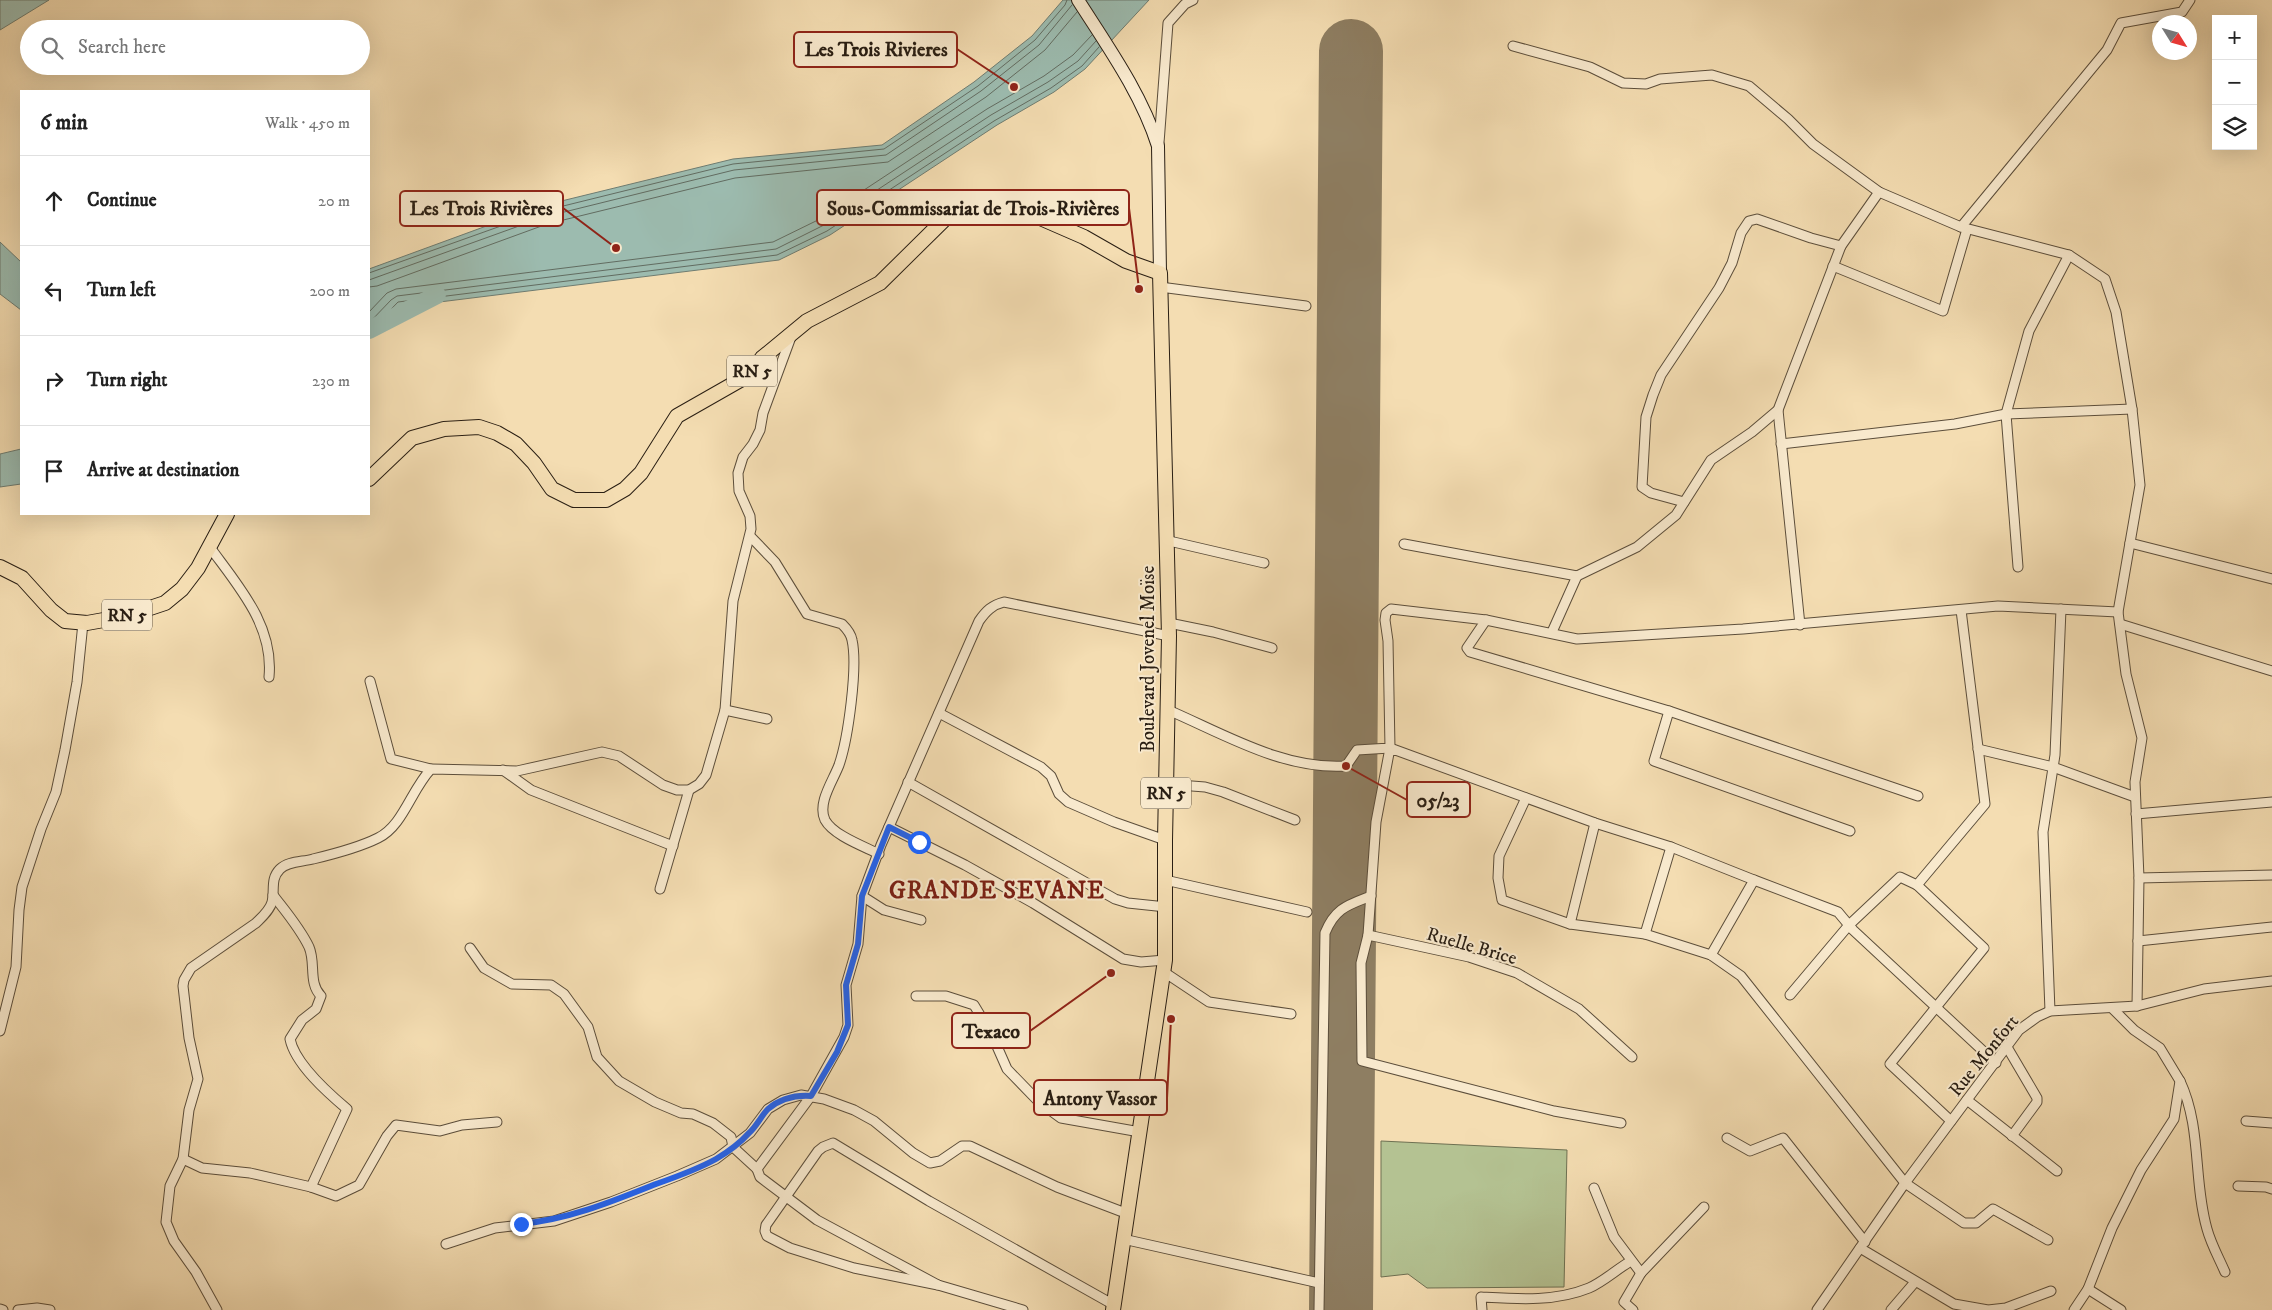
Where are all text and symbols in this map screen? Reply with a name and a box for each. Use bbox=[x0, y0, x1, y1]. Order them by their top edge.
north arrow bbox=[2152, 15, 2197, 60]
map controls bbox=[2212, 15, 2257, 150]
button: + bbox=[2212, 15, 2257, 60]
search box bbox=[20, 20, 370, 75]
callout: Les Trois Rivieres bbox=[794, 32, 957, 67]
icon: search bbox=[38, 34, 66, 62]
text: Search here bbox=[78, 36, 166, 59]
text: Les Trois Rivieres bbox=[804, 38, 948, 63]
button: − bbox=[2212, 60, 2257, 105]
button: layers bbox=[2212, 105, 2257, 150]
text: 6 min bbox=[40, 110, 88, 136]
text: Walk · 450 m bbox=[265, 113, 350, 133]
icon: ahead bbox=[40, 187, 68, 215]
text: Continue bbox=[87, 189, 157, 212]
callout: Sous-Commissariat de Trois-Rivières bbox=[817, 190, 1129, 225]
text: 20 m bbox=[318, 191, 350, 211]
callout: Les Trois Rivières bbox=[400, 191, 563, 226]
text: Les Trois Rivières bbox=[409, 197, 553, 222]
text: Sous-Commissariat de Trois-Rivières bbox=[827, 197, 1120, 222]
icon: left bbox=[40, 277, 68, 305]
text: Turn left bbox=[87, 279, 156, 302]
text: 200 m bbox=[309, 281, 350, 301]
road number: RN 5 bbox=[727, 356, 777, 386]
icon: right bbox=[40, 367, 68, 395]
text: Turn right bbox=[87, 369, 167, 392]
text: 230 m bbox=[312, 371, 350, 391]
icon: arrive bbox=[40, 457, 68, 485]
text: Arrive at destination bbox=[87, 459, 239, 482]
street label: Boulevard Jovenel Moïse bbox=[1137, 566, 1160, 752]
road number: RN 5 bbox=[102, 600, 152, 630]
road number: RN 5 bbox=[1141, 778, 1191, 808]
callout: 05/23 bbox=[1407, 782, 1470, 817]
text: 05/23 bbox=[1416, 789, 1460, 814]
route start bbox=[908, 831, 931, 854]
district label: GRANDE SEVANE bbox=[889, 876, 1105, 906]
street label: Ruelle Brice bbox=[1424, 923, 1520, 970]
street label: Rue Monfort bbox=[1944, 1011, 2024, 1101]
callout: Texaco bbox=[952, 1013, 1030, 1048]
text: Texaco bbox=[961, 1020, 1020, 1045]
callout: Antony Vassor bbox=[1034, 1080, 1167, 1115]
text: Antony Vassor bbox=[1042, 1087, 1157, 1112]
route end bbox=[510, 1213, 533, 1236]

